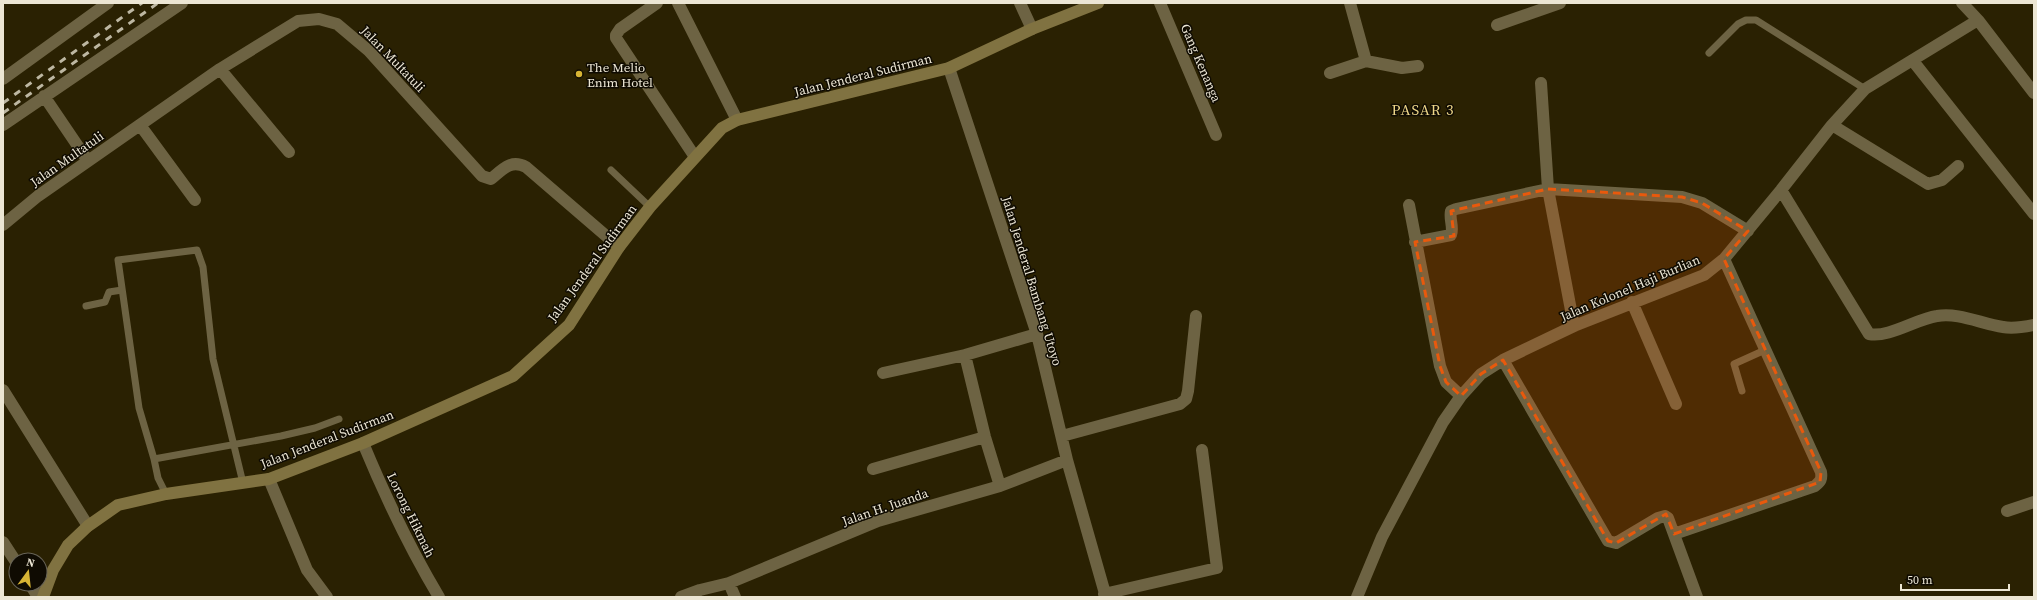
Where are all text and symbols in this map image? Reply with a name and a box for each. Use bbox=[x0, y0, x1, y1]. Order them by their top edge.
street label: Gang Kenanga bbox=[1177, 21, 1225, 105]
street label: Jalan Multatuli bbox=[356, 22, 429, 96]
street label: Jalan Jenderal Sudirman bbox=[791, 50, 934, 101]
place label: The Melio Enim Hotel bbox=[587, 59, 653, 91]
marker: The Melio Enim Hotel bbox=[574, 69, 584, 79]
district label: PASAR 3 bbox=[1392, 99, 1454, 120]
street label: Jalan Multatuli bbox=[26, 127, 107, 191]
street label: Jalan Jenderal Bambang Utoyo bbox=[998, 193, 1066, 368]
street label: Jalan Jenderal Sudirman bbox=[543, 201, 640, 326]
street label: Jalan Kolonel Haji Burlian bbox=[1557, 251, 1703, 326]
street label: Jalan Jenderal Sudirman bbox=[257, 406, 396, 473]
street label: Lorong Hikmah bbox=[383, 470, 439, 560]
street label: Jalan H. Juanda bbox=[839, 484, 931, 530]
north arrow bbox=[8, 552, 48, 592]
text: N bbox=[25, 555, 36, 571]
scale bar bbox=[1901, 566, 2009, 592]
text: 50 m bbox=[1907, 572, 1933, 588]

